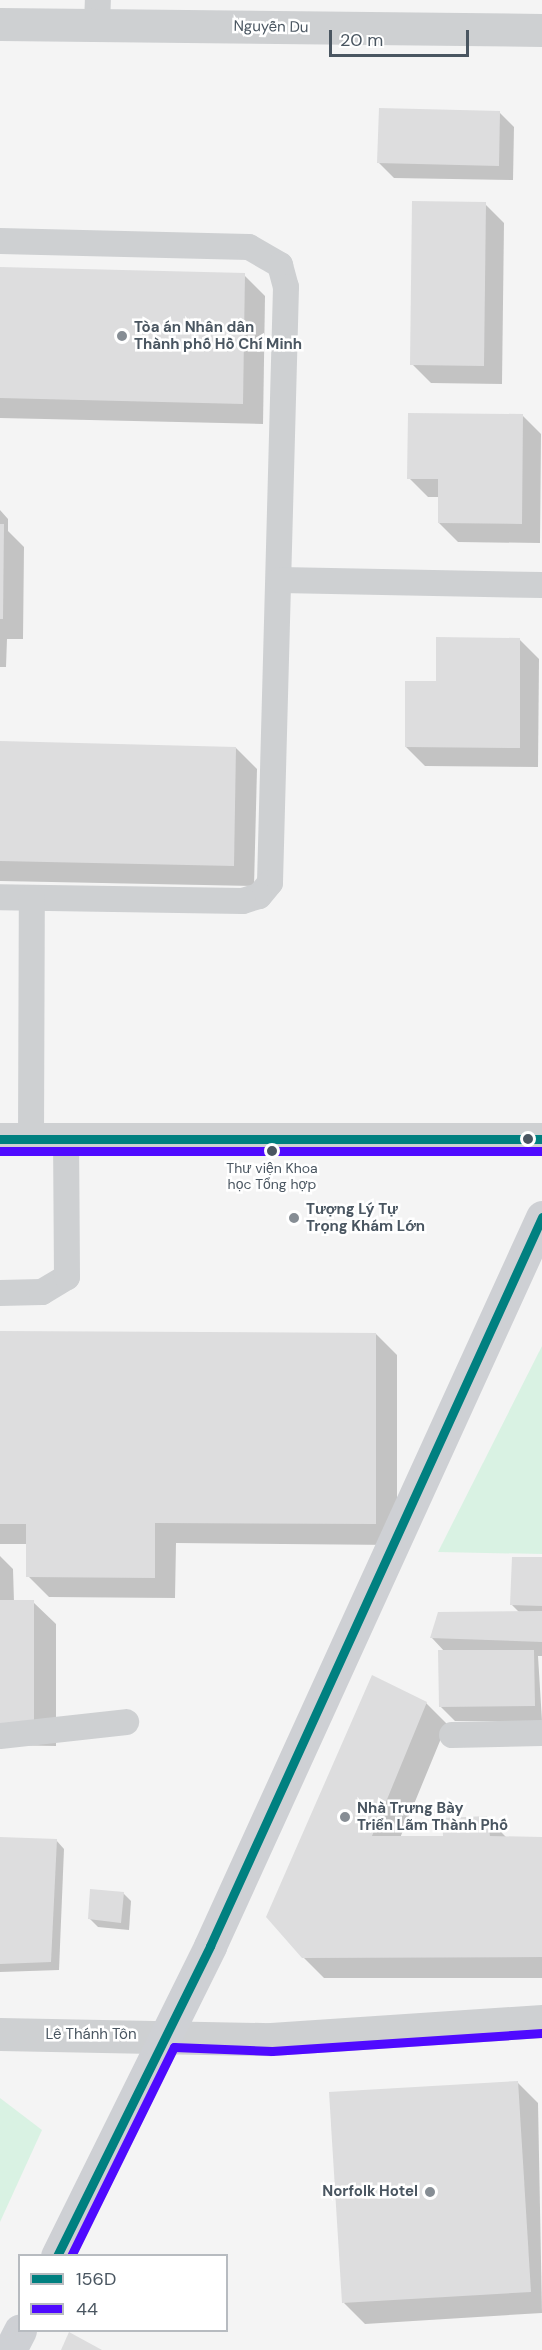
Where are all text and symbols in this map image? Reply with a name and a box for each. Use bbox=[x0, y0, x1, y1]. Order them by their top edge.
street label: Nguyễn Du bbox=[233, 17, 309, 37]
scale bar bbox=[332, 18, 472, 56]
text: 20 m bbox=[340, 28, 383, 52]
place label: Tòa án Nhân dân Thành phố Hồ Chí Minh bbox=[134, 318, 302, 353]
marker: Tòa án Nhân dân Thành phố Hồ Chí Minh bbox=[115, 329, 129, 343]
unlabelled marker bbox=[522, 1133, 534, 1145]
marker: Thư viện Khoa học Tổng hợp bbox=[266, 1145, 278, 1157]
place label: Thư viện Khoa học Tổng hợp bbox=[227, 1160, 317, 1192]
place label: Tượng Lý Tự Trọng Khám Lớn bbox=[306, 1200, 424, 1235]
marker: Tượng Lý Tự Trọng Khám Lớn bbox=[287, 1211, 301, 1225]
place label: Nhà Trưng Bày Triển Lãm Thành Phố bbox=[357, 1799, 508, 1834]
marker: Nhà Trưng Bày Triển Lãm Thành Phố bbox=[338, 1810, 352, 1824]
street label: Lê Thánh Tôn bbox=[45, 2026, 137, 2044]
place label: Norfolk Hotel bbox=[322, 2183, 418, 2201]
marker: Norfolk Hotel bbox=[423, 2185, 437, 2199]
legend bbox=[18, 2254, 228, 2332]
text: 156D bbox=[76, 2267, 116, 2291]
text: 44 bbox=[76, 2297, 98, 2321]

